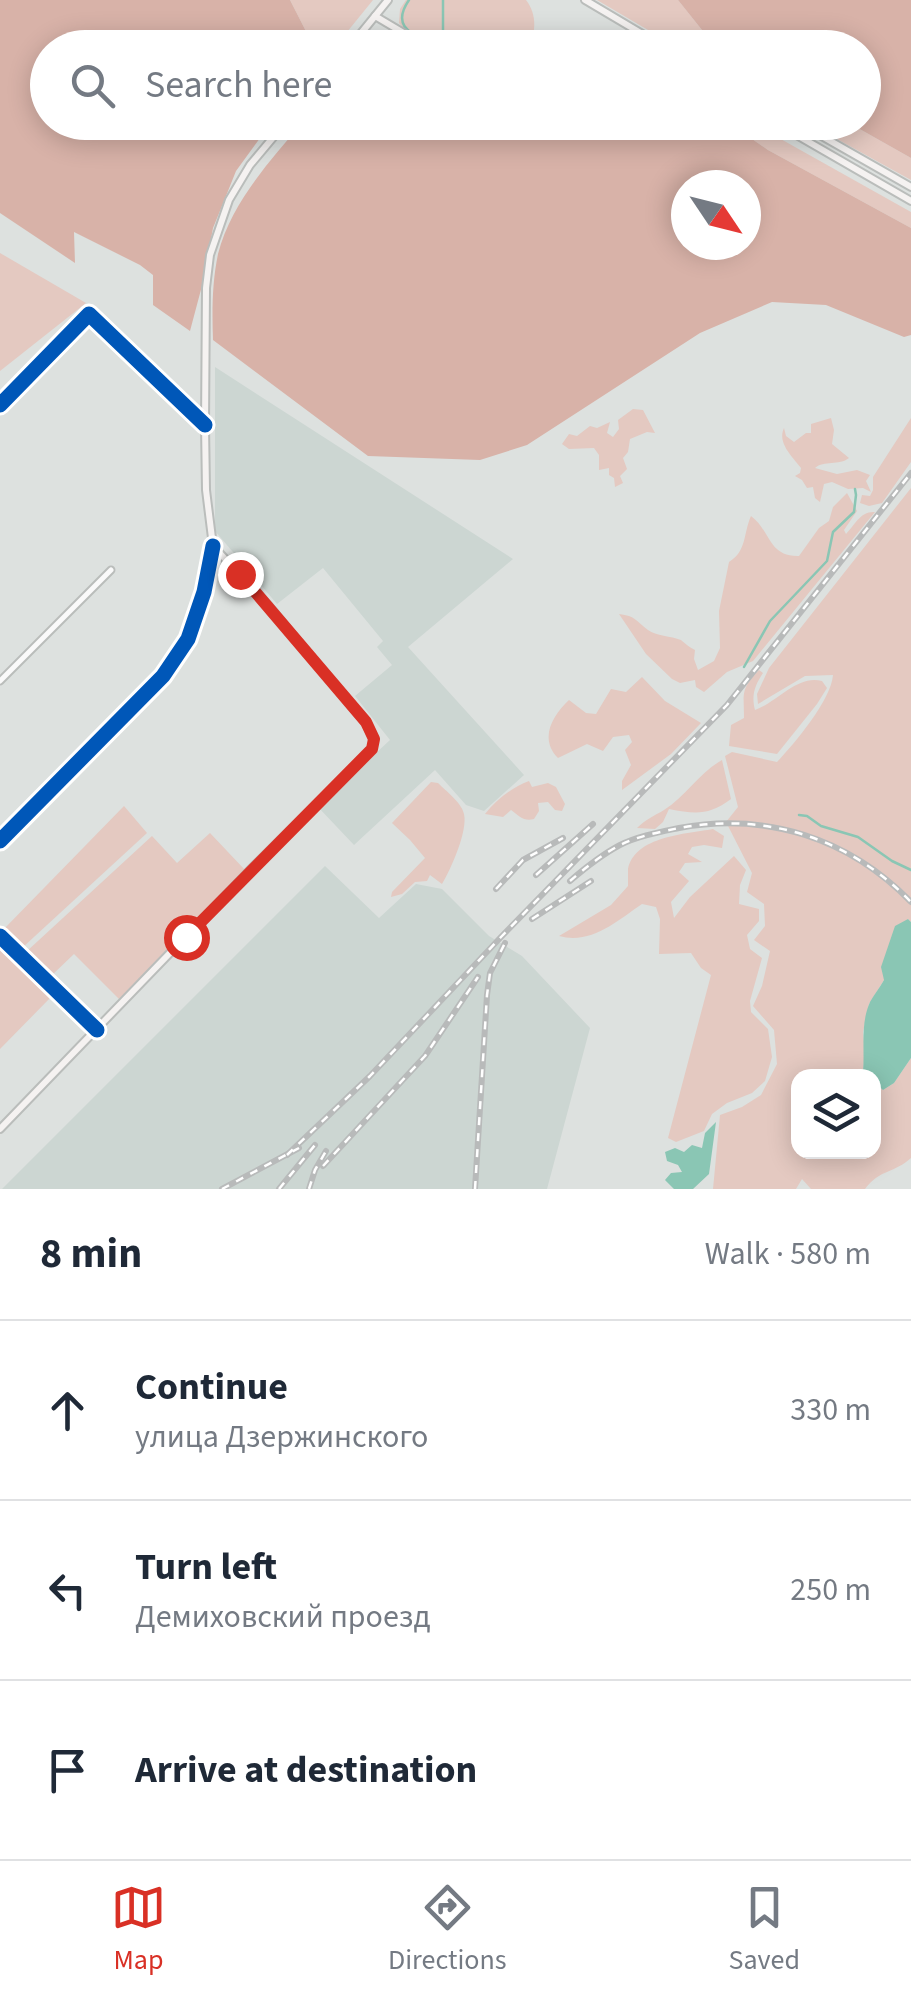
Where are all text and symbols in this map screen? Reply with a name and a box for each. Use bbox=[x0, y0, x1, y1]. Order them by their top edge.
search box bbox=[30, 30, 881, 140]
icon: search bbox=[65, 58, 120, 113]
text: Search here bbox=[145, 58, 332, 112]
north arrow bbox=[671, 170, 761, 260]
route end bbox=[218, 552, 264, 598]
route start bbox=[164, 915, 210, 961]
map controls bbox=[791, 1069, 881, 1159]
button: layers bbox=[791, 1069, 881, 1159]
text: 8 min bbox=[40, 1224, 142, 1284]
text: Walk · 580 m bbox=[705, 1231, 871, 1277]
text: Continue bbox=[135, 1360, 288, 1414]
icon: ahead bbox=[40, 1383, 95, 1438]
text: 330 m bbox=[790, 1387, 871, 1433]
text: улица Дзержинского bbox=[135, 1414, 428, 1460]
text: Turn left bbox=[135, 1540, 277, 1594]
icon: left bbox=[40, 1563, 95, 1618]
text: 250 m bbox=[790, 1567, 871, 1613]
text: Демиховский проезд bbox=[135, 1594, 431, 1640]
icon: arrive bbox=[40, 1743, 95, 1798]
text: Arrive at destination bbox=[135, 1743, 477, 1797]
tab: Map bbox=[111, 1880, 166, 1980]
tab: Directions bbox=[388, 1880, 507, 1980]
tab: Saved bbox=[729, 1880, 800, 1980]

